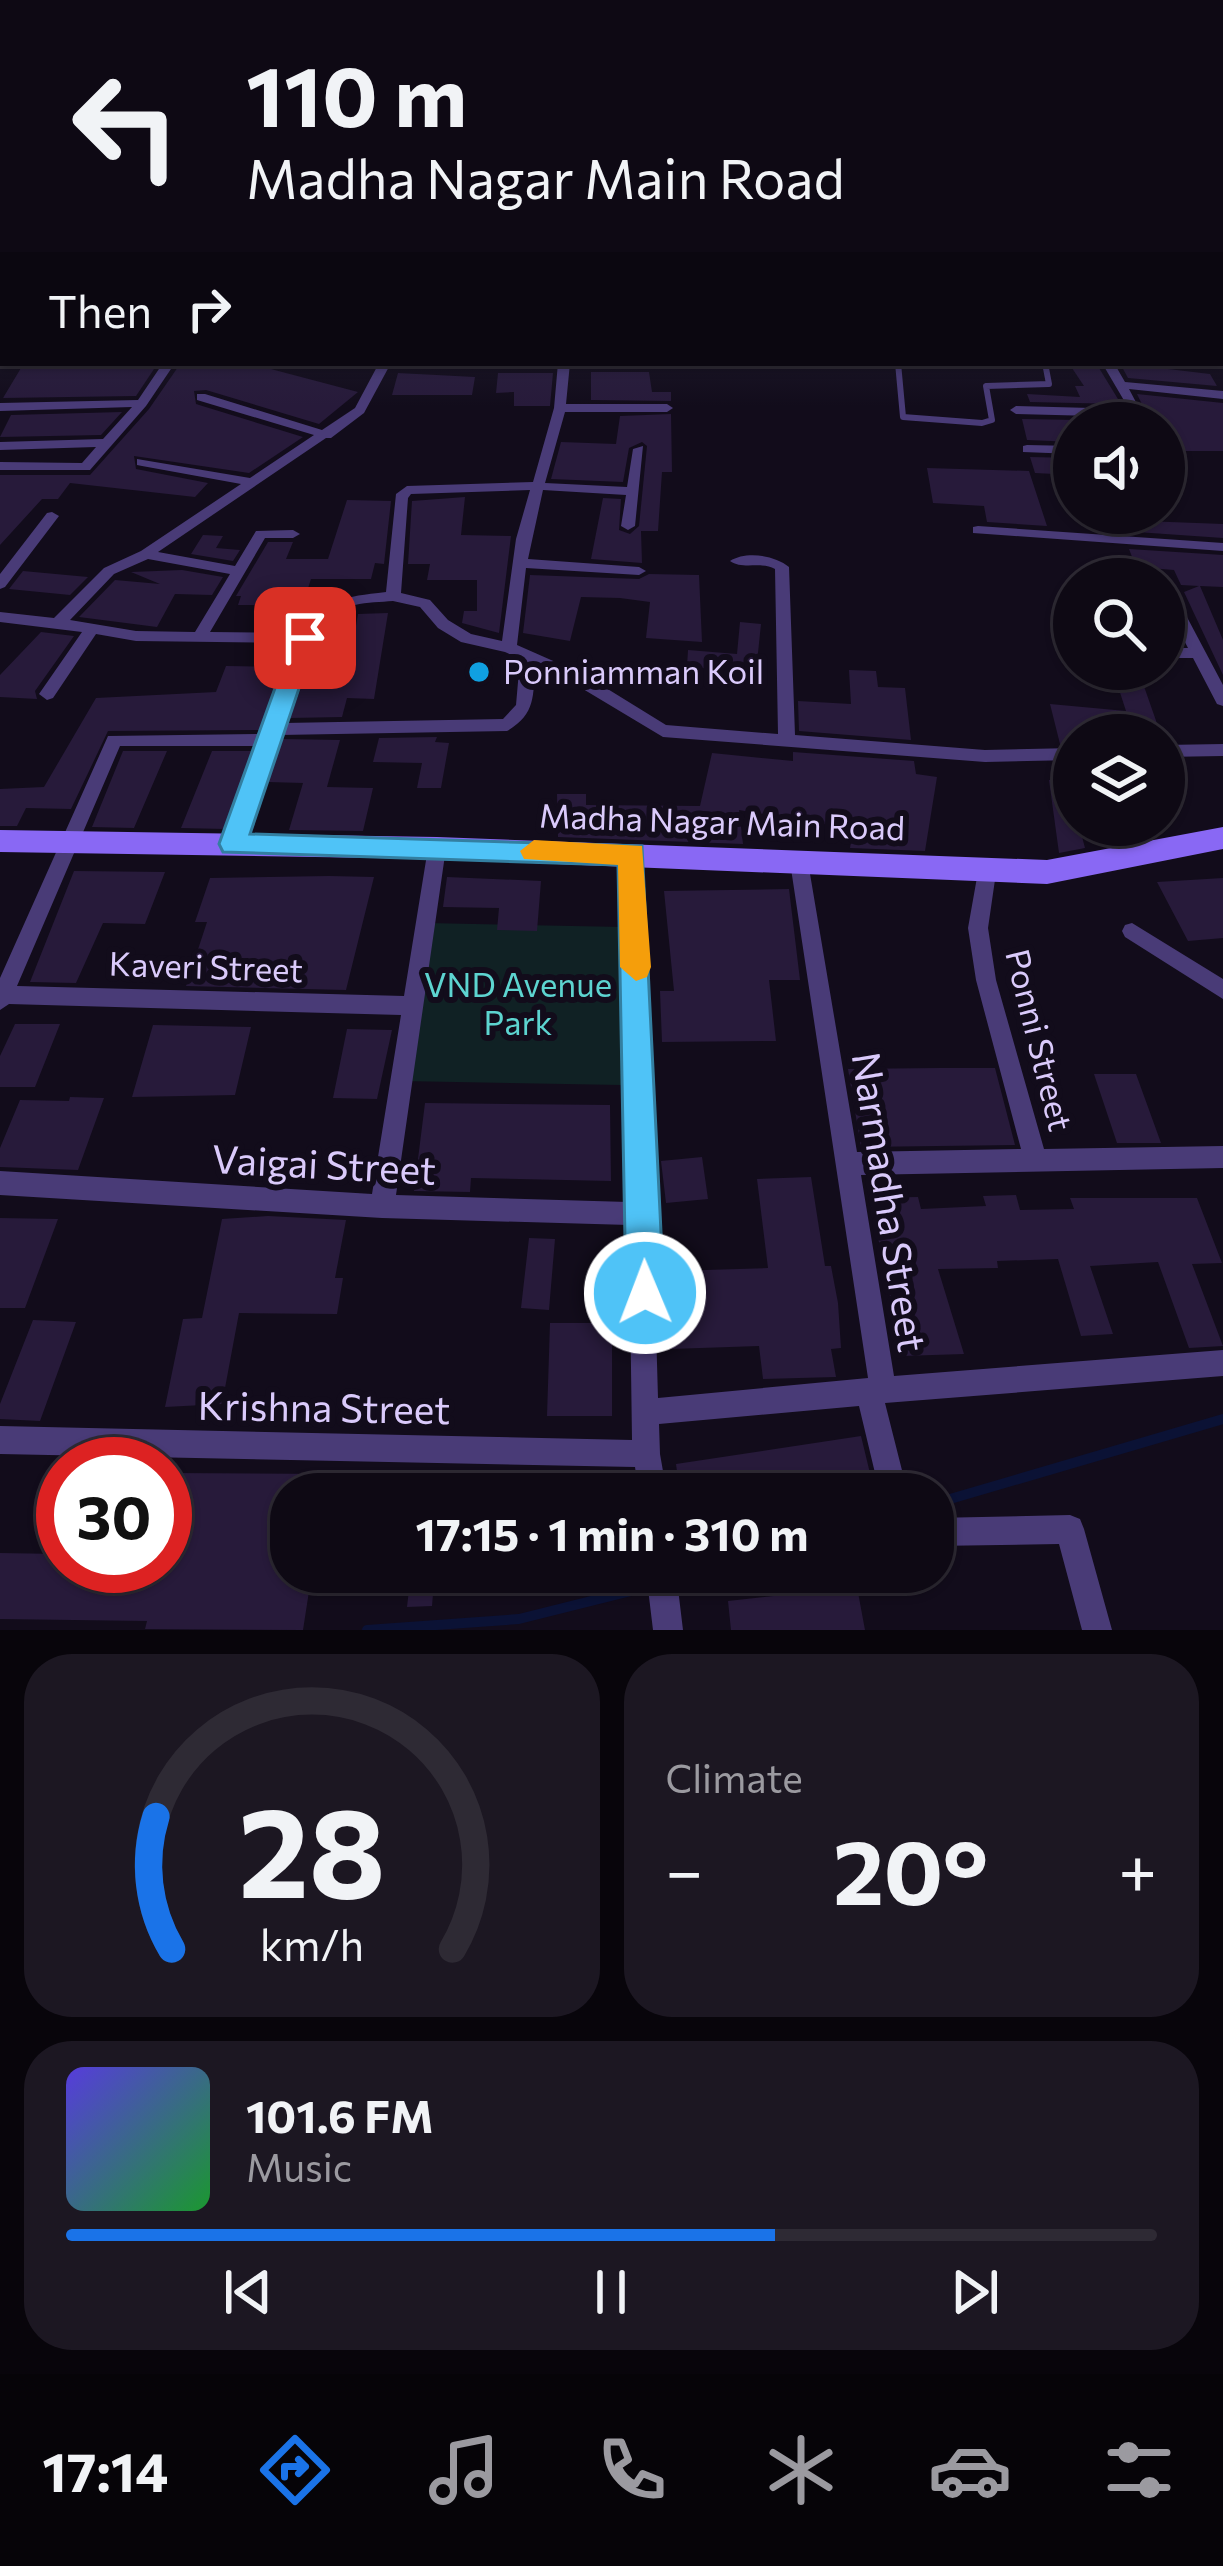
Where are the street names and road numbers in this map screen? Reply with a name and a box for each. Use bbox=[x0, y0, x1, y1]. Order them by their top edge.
street label: Madha Nagar Main Road bbox=[538, 794, 906, 847]
street label: Kaveri Street bbox=[108, 942, 304, 989]
street label: Ponni Street bbox=[998, 945, 1083, 1135]
street label: Narmadha Street bbox=[844, 1048, 938, 1355]
street label: Vaigai Street bbox=[211, 1133, 437, 1193]
street label: Krishna Street bbox=[197, 1380, 451, 1432]

